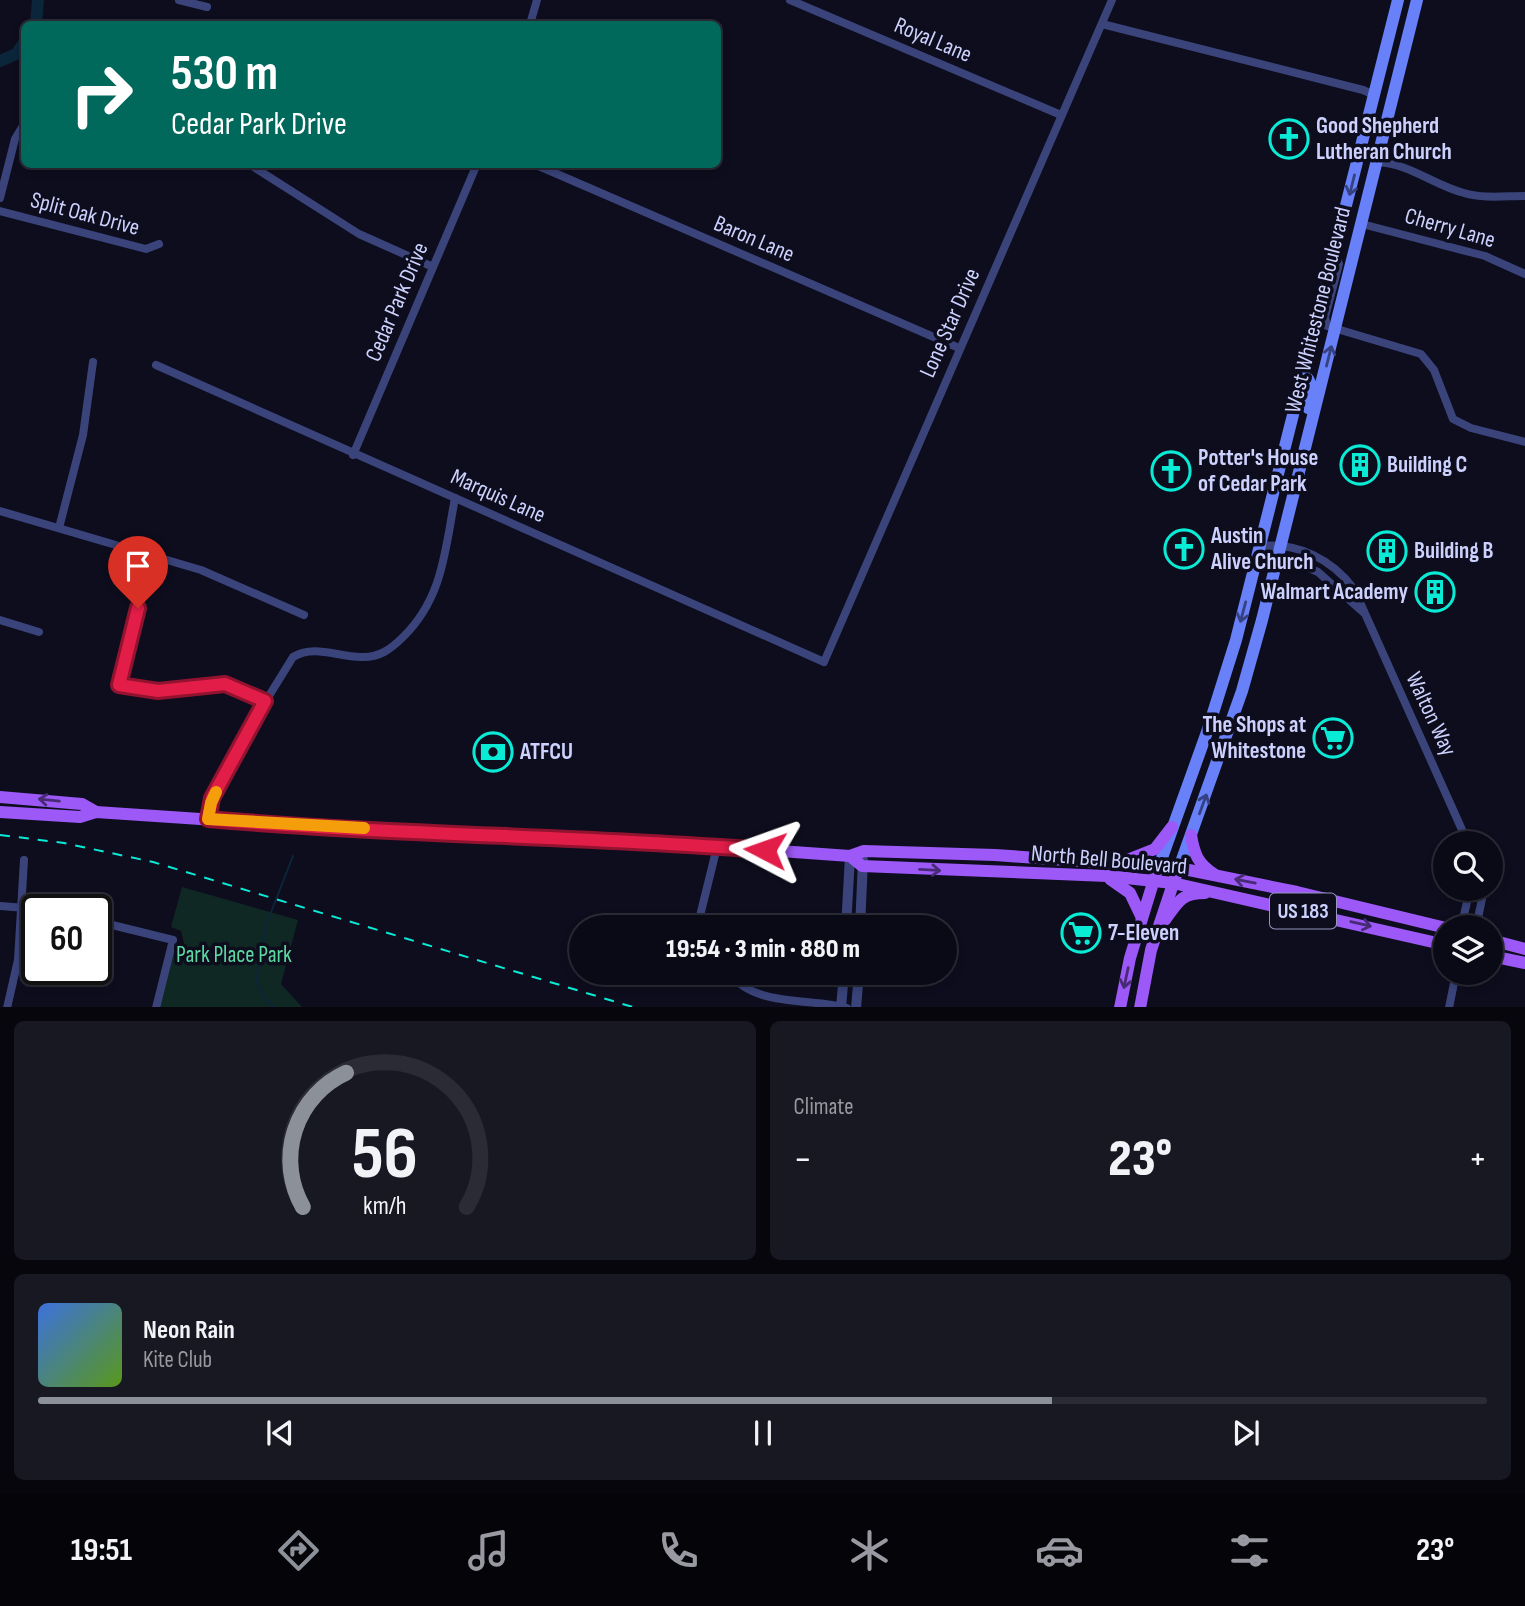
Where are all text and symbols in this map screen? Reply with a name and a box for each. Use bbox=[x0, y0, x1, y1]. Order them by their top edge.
street label: Royal Lane bbox=[890, 11, 976, 69]
text: 530 m bbox=[171, 45, 278, 104]
icon: right bbox=[56, 49, 147, 140]
text: Cedar Park Drive bbox=[171, 105, 347, 144]
place label: Good Shepherd Lutheran Church bbox=[1316, 112, 1452, 166]
church icon: Good Shepherd Lutheran Church bbox=[1268, 118, 1310, 160]
one-way arrow bbox=[1345, 173, 1358, 196]
street label: Split Oak Drive bbox=[27, 186, 143, 242]
street label: Cherry Lane bbox=[1402, 202, 1498, 254]
street label: West Whitestone Boulevard bbox=[1279, 204, 1357, 416]
street label: Baron Lane bbox=[709, 210, 799, 268]
street label: Cedar Park Drive bbox=[359, 238, 435, 366]
street label: Lone Star Drive bbox=[914, 264, 986, 382]
one-way arrow bbox=[1323, 346, 1336, 368]
place label: Potter's House of Cedar Park bbox=[1198, 444, 1318, 498]
building icon: Building C bbox=[1339, 444, 1381, 486]
church icon: Potter's House of Cedar Park bbox=[1150, 450, 1192, 492]
place label: Building C bbox=[1387, 451, 1467, 479]
street label: Marquis Lane bbox=[446, 463, 550, 529]
place label: Austin Alive Church bbox=[1210, 522, 1314, 576]
church icon: Austin Alive Church bbox=[1163, 528, 1205, 570]
building icon: Building B bbox=[1366, 530, 1408, 572]
pin bbox=[108, 536, 168, 608]
place label: Building B bbox=[1414, 537, 1494, 565]
icon: arrive bbox=[119, 547, 157, 585]
building icon: Walmart Academy bbox=[1414, 571, 1456, 613]
place label: Walmart Academy bbox=[1261, 578, 1408, 606]
one-way arrow bbox=[1236, 600, 1249, 623]
street label: Walton Way bbox=[1399, 668, 1463, 760]
place label: The Shops at Whitestone bbox=[1203, 711, 1306, 765]
supermarket icon: The Shops at Whitestone bbox=[1312, 717, 1354, 759]
bank icon: ATFCU bbox=[472, 731, 514, 773]
place label: ATFCU bbox=[519, 738, 573, 766]
one-way arrow bbox=[38, 793, 61, 806]
one-way arrow bbox=[1198, 794, 1210, 816]
position arrow bbox=[728, 813, 802, 887]
map controls bbox=[1433, 831, 1503, 985]
button: search bbox=[1433, 831, 1503, 901]
street label: North Bell Boulevard bbox=[1030, 839, 1188, 881]
one-way arrow bbox=[918, 864, 941, 877]
one-way arrow bbox=[1234, 874, 1257, 888]
speed limit sign: 60 bbox=[21, 894, 112, 985]
road number: US 183 bbox=[1270, 894, 1336, 928]
supermarket icon: 7-Eleven bbox=[1060, 912, 1102, 954]
button: layers bbox=[1433, 915, 1503, 985]
one-way arrow bbox=[1349, 918, 1372, 931]
place label: 7-Eleven bbox=[1108, 919, 1179, 947]
text: 19:54 · 3 min · 880 m bbox=[666, 934, 860, 965]
park label: Park Place Park bbox=[176, 941, 292, 969]
one-way arrow bbox=[1118, 966, 1132, 989]
text: Climate bbox=[794, 1093, 853, 1121]
text: 56 bbox=[352, 1111, 418, 1199]
text: 23° bbox=[1108, 1128, 1172, 1191]
text: − bbox=[794, 1137, 812, 1182]
text: + bbox=[1468, 1137, 1487, 1182]
text: km/h bbox=[363, 1190, 406, 1221]
text: Neon Rain bbox=[143, 1315, 235, 1346]
text: Kite Club bbox=[143, 1346, 212, 1374]
icon: previous bbox=[261, 1414, 299, 1452]
icon: pause bbox=[744, 1414, 782, 1452]
icon: next bbox=[1227, 1414, 1265, 1452]
icon: directions bbox=[274, 1526, 323, 1575]
icon: music bbox=[464, 1526, 513, 1575]
icon: phone bbox=[654, 1526, 703, 1575]
icon: climate bbox=[845, 1526, 894, 1575]
icon: car bbox=[1035, 1526, 1084, 1575]
icon: filters bbox=[1225, 1526, 1274, 1575]
text: 19:51 bbox=[71, 1531, 132, 1570]
text: 23° bbox=[1416, 1531, 1454, 1570]

